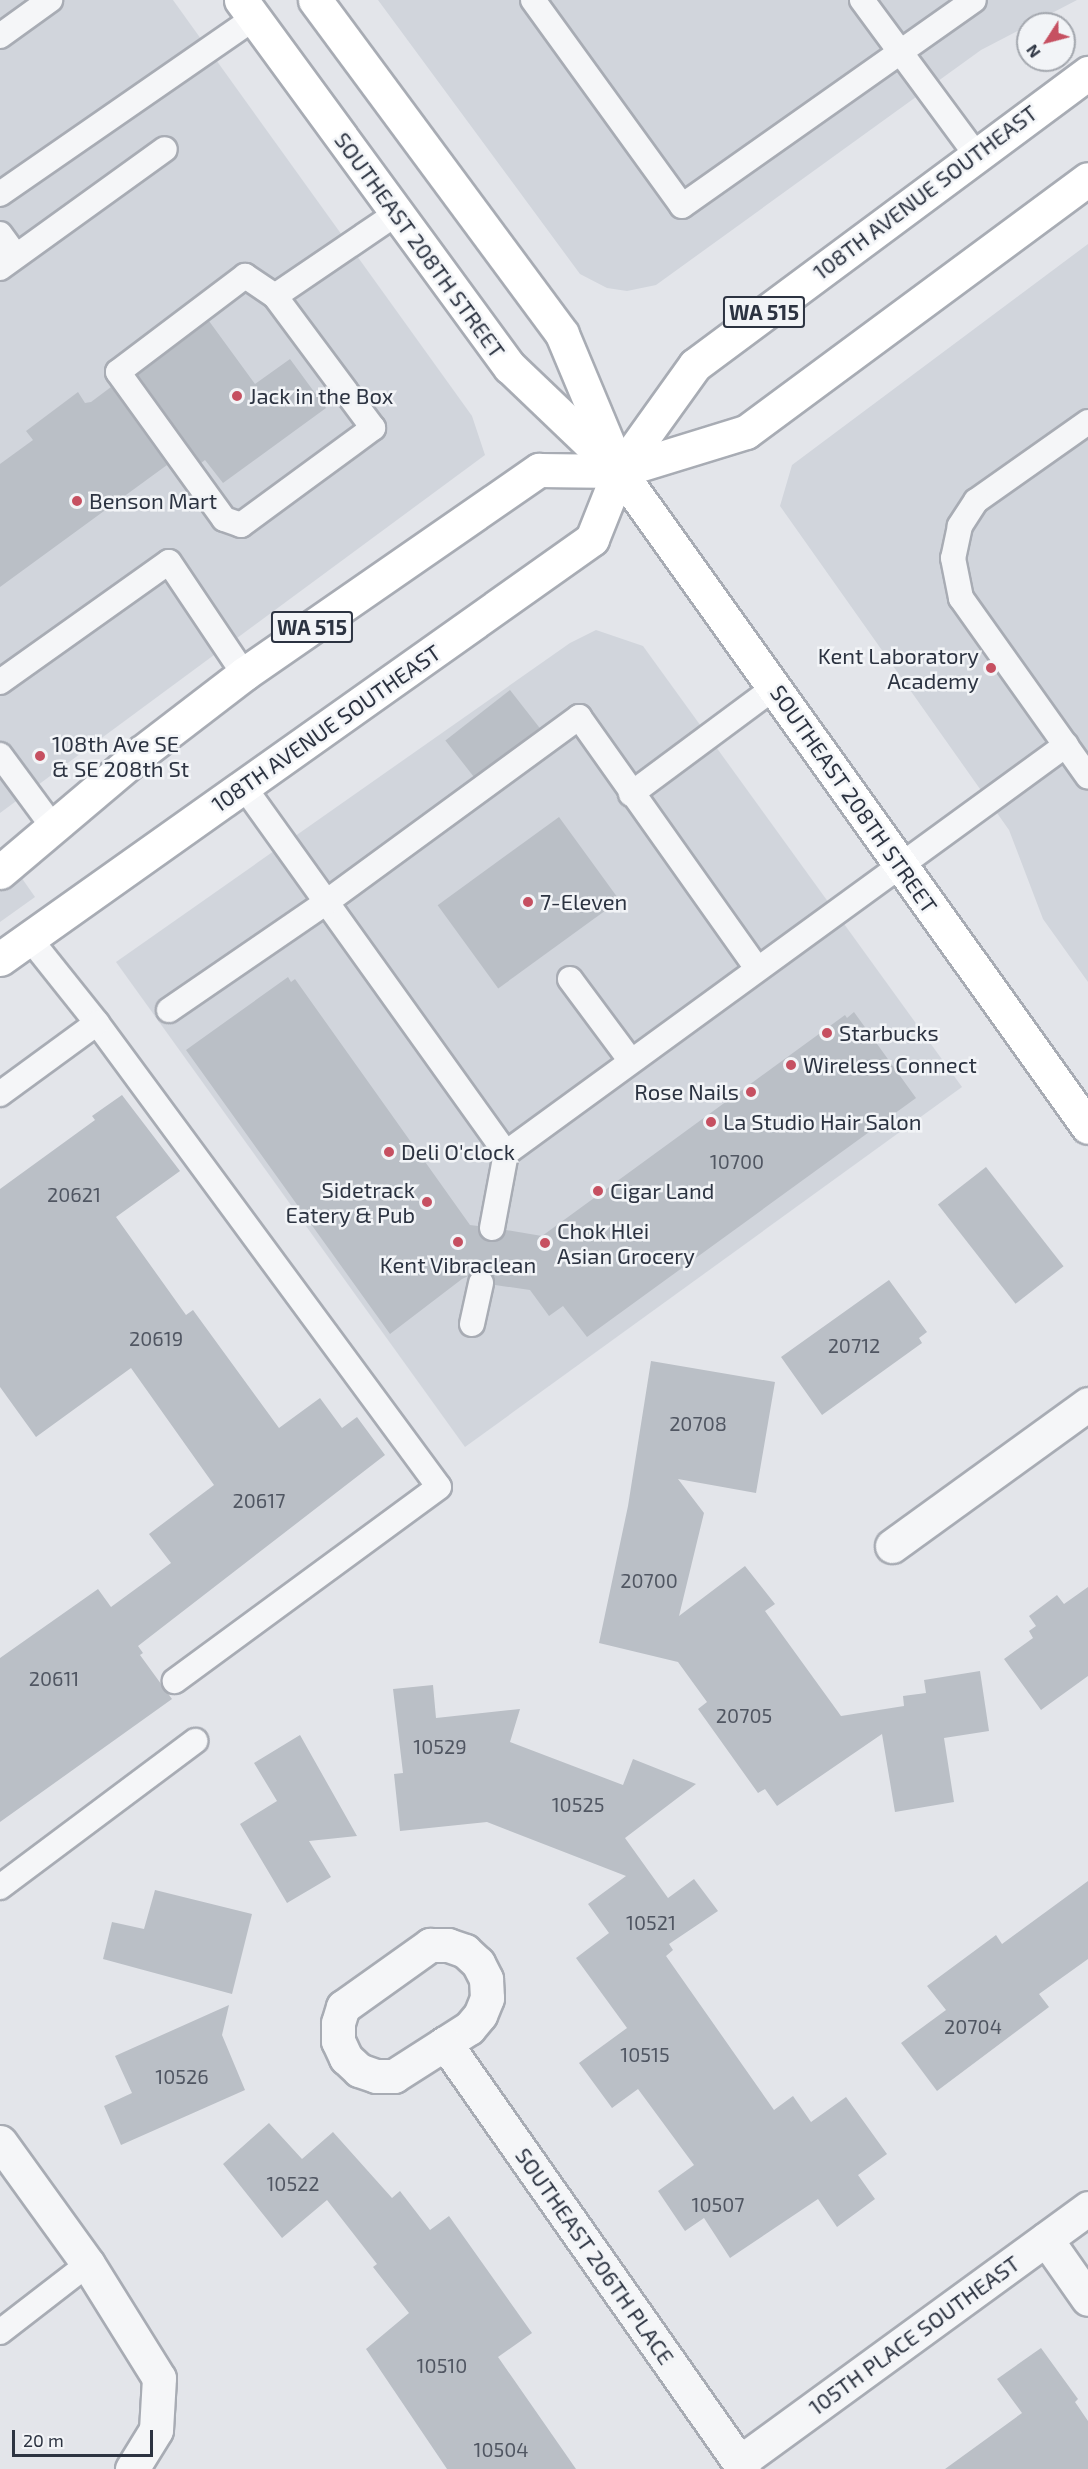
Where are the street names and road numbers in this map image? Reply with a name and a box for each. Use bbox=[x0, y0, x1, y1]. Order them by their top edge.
street label: 108TH AVENUE SOUTHEAST bbox=[808, 99, 1042, 285]
street label: SOUTHEAST 208TH STREET bbox=[329, 127, 511, 363]
road number: WA 515 bbox=[722, 294, 806, 330]
road number: WA 515 bbox=[270, 609, 354, 645]
street label: 108TH AVENUE SOUTHEAST bbox=[206, 639, 446, 817]
street label: SOUTHEAST 208TH STREET bbox=[765, 680, 943, 918]
street label: SOUTHEAST 206TH PLACE bbox=[510, 2143, 680, 2369]
street label: 105TH PLACE SOUTHEAST bbox=[803, 2250, 1025, 2420]

